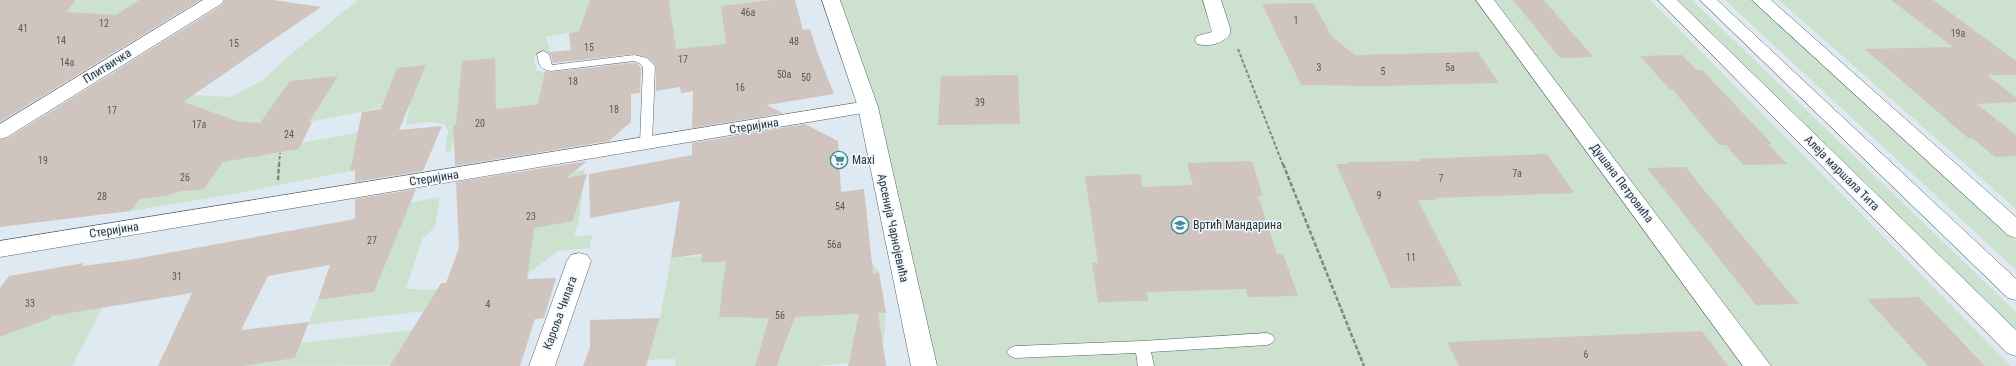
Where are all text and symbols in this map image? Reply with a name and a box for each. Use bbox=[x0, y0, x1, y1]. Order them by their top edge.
house number: 46a bbox=[741, 7, 756, 18]
house number: 1 bbox=[1294, 15, 1298, 26]
house number: 12 bbox=[99, 18, 109, 29]
house number: 41 bbox=[18, 23, 28, 34]
house number: 19a bbox=[1951, 28, 1966, 39]
house number: 14 bbox=[56, 35, 66, 46]
house number: 48 bbox=[789, 36, 799, 47]
house number: 15 bbox=[229, 38, 239, 49]
house number: 15 bbox=[584, 42, 594, 53]
street label: Плитвичка bbox=[80, 46, 134, 86]
house number: 17 bbox=[678, 54, 688, 65]
house number: 14a bbox=[60, 57, 75, 68]
house number: 3 bbox=[1317, 62, 1322, 73]
house number: 5a bbox=[1445, 62, 1455, 73]
house number: 5 bbox=[1381, 66, 1386, 77]
house number: 50a bbox=[777, 69, 792, 80]
house number: 50 bbox=[801, 72, 811, 83]
house number: 18 bbox=[568, 76, 578, 87]
house number: 16 bbox=[735, 82, 745, 93]
house number: 39 bbox=[975, 97, 985, 108]
house number: 18 bbox=[609, 104, 619, 115]
house number: 17 bbox=[107, 105, 117, 116]
street label: Стеријина bbox=[728, 115, 780, 137]
house number: 20 bbox=[475, 118, 485, 129]
house number: 17a bbox=[192, 119, 207, 130]
house number: 24 bbox=[284, 129, 294, 140]
street label: Алеја маршала Тита bbox=[1802, 133, 1883, 214]
street label: Душана Петровића bbox=[1588, 141, 1657, 226]
supermarket icon: Maxi bbox=[829, 150, 849, 170]
place label: Maxi bbox=[852, 153, 875, 167]
house number: 19 bbox=[38, 155, 48, 166]
street label: Стеријина bbox=[408, 167, 460, 189]
house number: 7a bbox=[1512, 168, 1522, 179]
house number: 26 bbox=[180, 172, 190, 183]
street label: Арсенија Чарнојевића bbox=[875, 172, 911, 284]
house number: 7 bbox=[1439, 173, 1444, 184]
house number: 9 bbox=[1377, 190, 1382, 201]
house number: 28 bbox=[97, 191, 107, 202]
house number: 54 bbox=[835, 201, 845, 212]
house number: 23 bbox=[526, 211, 536, 222]
school or university icon: Вртић Мандарина bbox=[1170, 215, 1190, 235]
place label: Вртић Мандарина bbox=[1193, 218, 1282, 232]
street label: Стеријина bbox=[88, 219, 140, 241]
house number: 27 bbox=[367, 235, 377, 246]
house number: 56a bbox=[827, 239, 842, 250]
house number: 11 bbox=[1406, 252, 1416, 263]
house number: 31 bbox=[172, 271, 182, 282]
street label: Кароља Чилага bbox=[540, 274, 580, 352]
house number: 33 bbox=[25, 298, 35, 309]
house number: 4 bbox=[486, 299, 491, 310]
house number: 56 bbox=[775, 310, 785, 321]
house number: 6 bbox=[1584, 349, 1589, 360]

